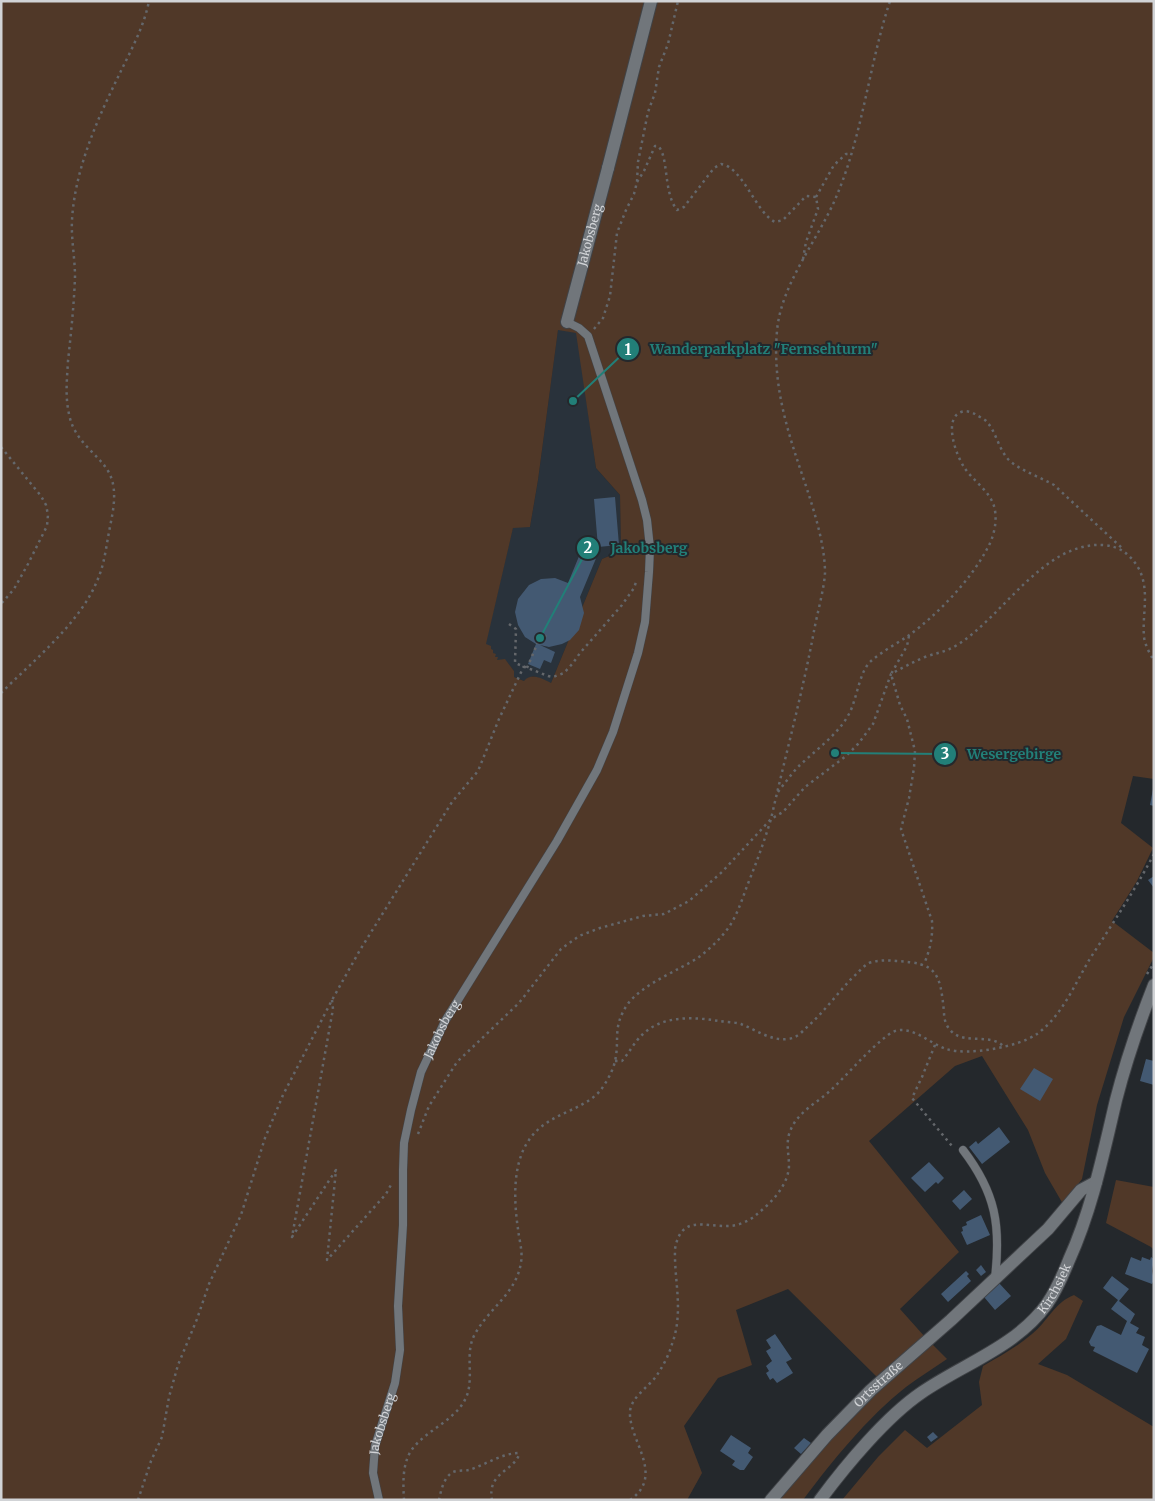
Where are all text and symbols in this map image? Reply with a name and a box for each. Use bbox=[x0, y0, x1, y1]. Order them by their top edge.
street label: Jakobsberg bbox=[574, 201, 605, 269]
callout: Wanderparkplatz "Fernsehturm" bbox=[615, 335, 888, 364]
text: 1 bbox=[625, 340, 632, 359]
text: Wanderparkplatz "Fernsehturm" bbox=[649, 340, 878, 358]
callout: Jakobsberg bbox=[576, 534, 698, 563]
text: 2 bbox=[584, 538, 593, 557]
text: Jakobsberg bbox=[609, 539, 688, 557]
callout: Wesergebirge bbox=[932, 739, 1071, 768]
text: 3 bbox=[941, 744, 949, 763]
text: Wesergebirge bbox=[966, 745, 1061, 763]
street label: Jakobsberg bbox=[420, 996, 464, 1062]
street label: Kirchsiek bbox=[1034, 1261, 1074, 1317]
street label: Ortsstraße bbox=[850, 1358, 906, 1410]
street label: Jakobsberg bbox=[366, 1390, 399, 1456]

